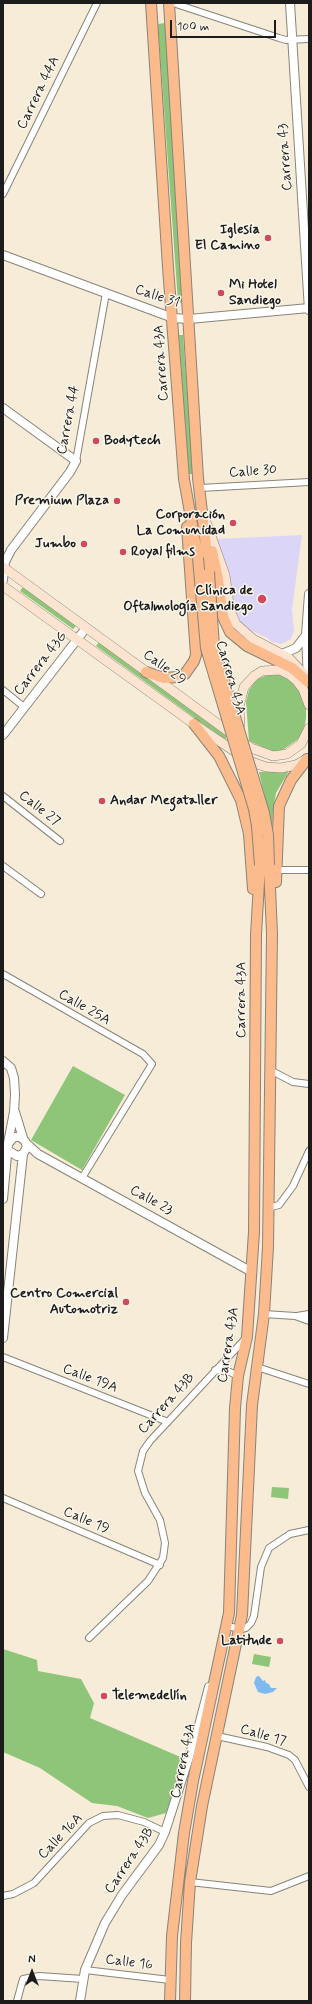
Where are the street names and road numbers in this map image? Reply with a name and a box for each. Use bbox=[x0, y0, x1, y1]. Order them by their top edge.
street label: Carrera 44A bbox=[14, 54, 64, 132]
street label: Carrera 43 bbox=[275, 123, 297, 191]
street label: Calle 31 bbox=[132, 282, 182, 312]
street label: Carrera 43A bbox=[151, 324, 173, 402]
street label: Carrera 44 bbox=[54, 384, 84, 456]
street label: Calle 30 bbox=[228, 462, 278, 482]
street label: Carrera 43G bbox=[11, 629, 71, 699]
street label: Carrera 43A bbox=[211, 639, 249, 717]
street label: Calle 29 bbox=[139, 647, 189, 689]
street label: Calle 27 bbox=[15, 788, 63, 830]
street label: Carrera 43A bbox=[234, 962, 250, 1038]
street label: Calle 25A bbox=[55, 986, 113, 1030]
street label: Calle 23 bbox=[127, 1182, 175, 1220]
street label: Carrera 43A bbox=[215, 1306, 243, 1384]
street label: Calle 19A bbox=[60, 1361, 120, 1397]
street label: Carrera 43B bbox=[135, 1370, 199, 1438]
street label: Calle 19 bbox=[60, 1504, 112, 1538]
street label: Calle 17 bbox=[238, 1721, 288, 1751]
street label: Carrera 43A bbox=[168, 1722, 200, 1800]
street label: Calle 16A bbox=[35, 1811, 87, 1863]
street label: Carrera 43B bbox=[102, 1825, 158, 1897]
street label: Calle 16 bbox=[104, 1952, 154, 1974]

